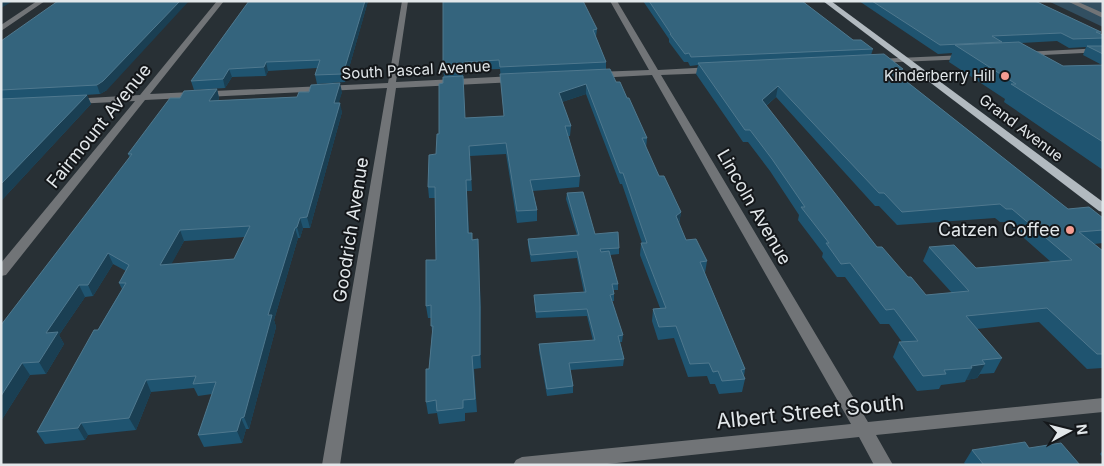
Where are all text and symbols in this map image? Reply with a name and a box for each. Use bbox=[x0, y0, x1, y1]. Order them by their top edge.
street label: South Pascal Avenue bbox=[341, 56, 491, 83]
street label: Fairmount Avenue bbox=[42, 59, 155, 192]
place label: Kinderberry Hill bbox=[884, 66, 995, 85]
marker: Kinderberry Hill bbox=[999, 70, 1011, 82]
street label: Grand Avenue bbox=[976, 90, 1067, 165]
street label: Lincoln Avenue bbox=[713, 145, 796, 268]
street label: Goodrich Avenue bbox=[329, 156, 372, 304]
place label: Catzen Coffee bbox=[938, 219, 1060, 240]
marker: Catzen Coffee bbox=[1064, 224, 1076, 236]
street label: Albert Street South bbox=[715, 389, 905, 434]
north arrow bbox=[1044, 406, 1094, 456]
text: N bbox=[1073, 423, 1091, 436]

